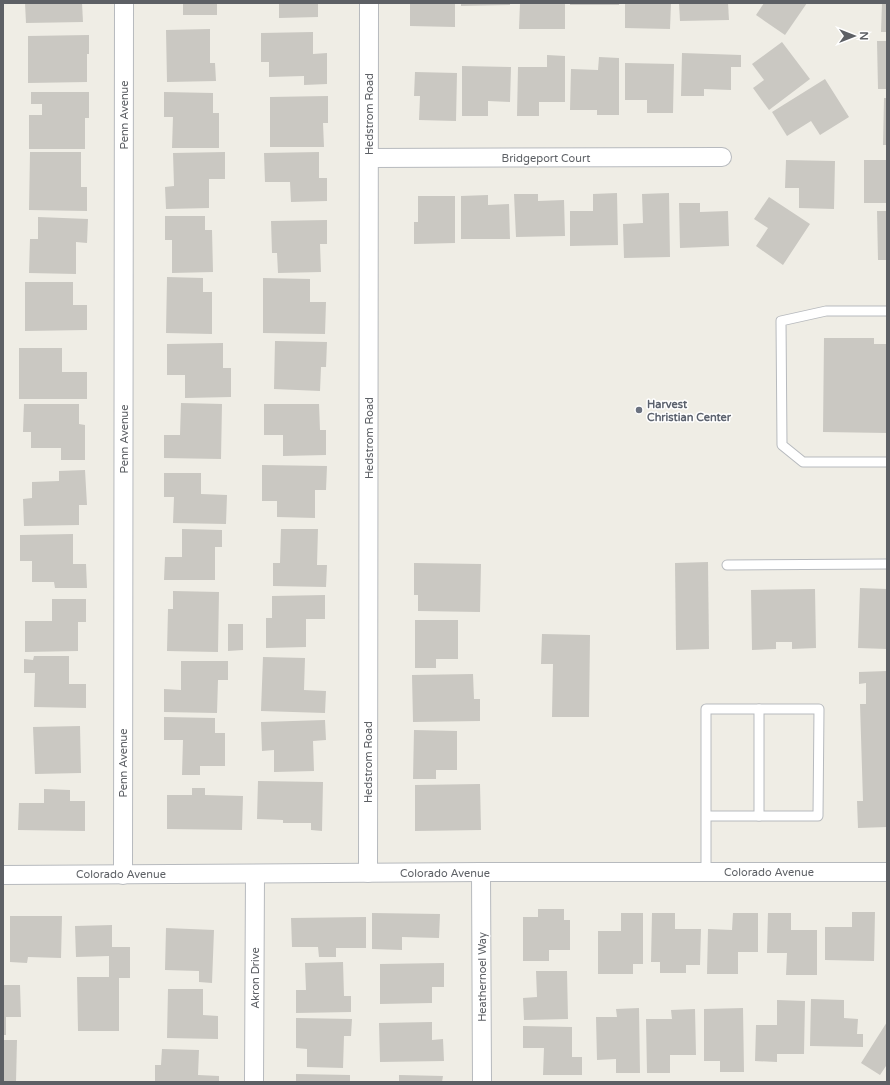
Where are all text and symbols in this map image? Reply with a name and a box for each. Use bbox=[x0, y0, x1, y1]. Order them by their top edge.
north arrow bbox=[834, 16, 874, 56]
text: N bbox=[857, 32, 870, 40]
street label: Hedstrom Road bbox=[363, 73, 376, 155]
street label: Penn Avenue bbox=[118, 80, 131, 150]
street label: Bridgeport Court bbox=[502, 152, 590, 165]
street label: Hedstrom Road bbox=[363, 397, 376, 479]
place label: Harvest Christian Center bbox=[647, 398, 732, 424]
street label: Penn Avenue bbox=[118, 404, 131, 474]
marker: Harvest Christian Center bbox=[634, 405, 644, 415]
street label: Hedstrom Road bbox=[362, 721, 375, 803]
street label: Penn Avenue bbox=[117, 728, 130, 798]
street label: Colorado Avenue bbox=[724, 866, 814, 879]
street label: Colorado Avenue bbox=[400, 867, 490, 880]
street label: Colorado Avenue bbox=[76, 868, 166, 881]
street label: Heathernoel Way bbox=[476, 932, 489, 1022]
street label: Akron Drive bbox=[249, 947, 262, 1009]

